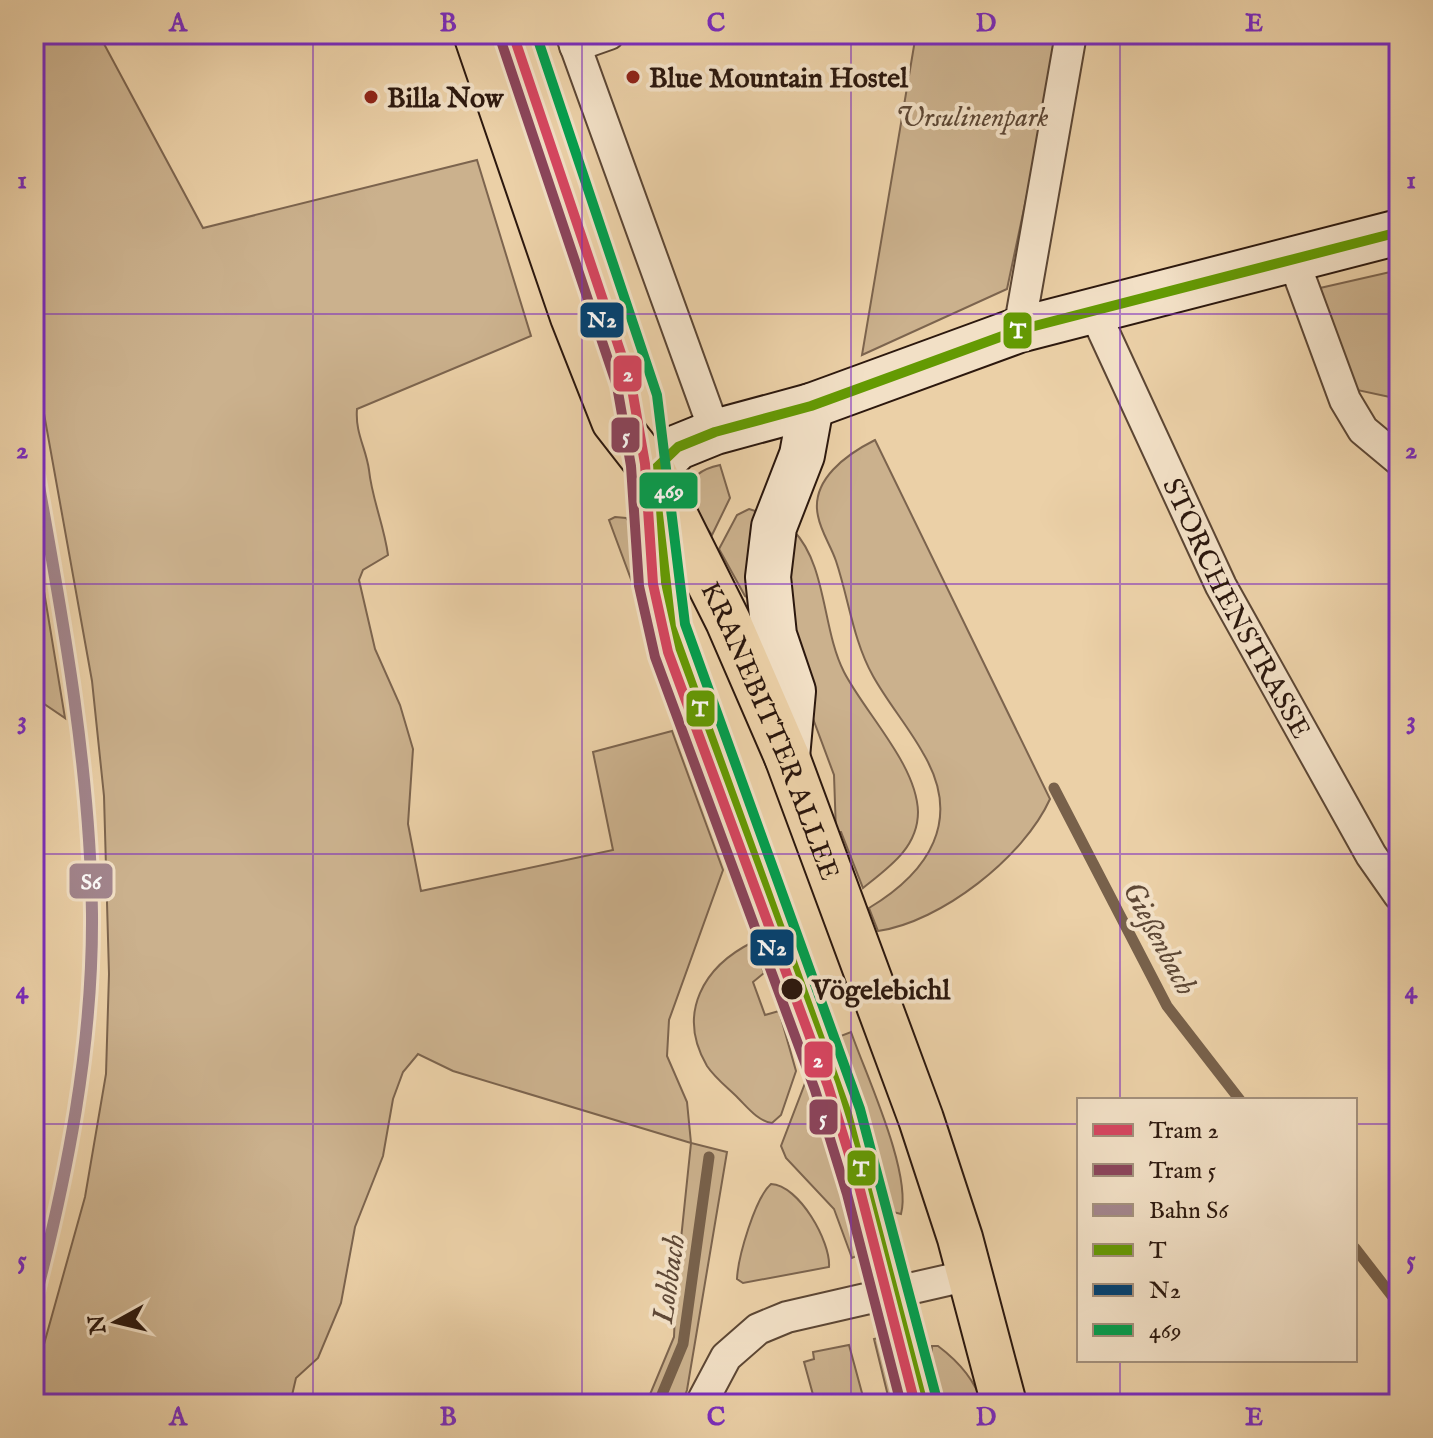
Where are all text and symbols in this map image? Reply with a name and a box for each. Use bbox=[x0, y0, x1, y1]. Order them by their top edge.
text: A bbox=[168, 7, 188, 40]
text: B bbox=[439, 7, 457, 40]
text: C bbox=[707, 7, 726, 40]
text: D bbox=[976, 7, 997, 40]
text: E bbox=[1245, 7, 1263, 40]
place label: Blue Mountain Hostel bbox=[649, 62, 909, 97]
marker: Blue Mountain Hostel bbox=[624, 68, 642, 86]
place label: Billa Now bbox=[387, 82, 505, 117]
marker: Billa Now bbox=[362, 88, 380, 106]
park label: Ursulinenpark bbox=[895, 101, 1049, 136]
text: 1 bbox=[17, 164, 27, 197]
text: 1 bbox=[1406, 164, 1416, 197]
line badge: N2 bbox=[579, 301, 625, 339]
text: N2 bbox=[586, 307, 617, 335]
line badge: T bbox=[1002, 311, 1033, 350]
text: T bbox=[1009, 318, 1027, 346]
line badge: 2 bbox=[612, 354, 643, 393]
text: 2 bbox=[623, 361, 633, 389]
line badge: 5 bbox=[610, 416, 641, 454]
text: 5 bbox=[622, 423, 630, 451]
text: 2 bbox=[16, 434, 28, 467]
text: 2 bbox=[1405, 434, 1417, 467]
line badge: 469 bbox=[638, 471, 699, 510]
street label: STORCHENSTRASSE bbox=[1154, 473, 1317, 745]
text: 469 bbox=[654, 478, 684, 506]
street label: KRANEBITTER ALLEE bbox=[693, 578, 849, 886]
line badge: T bbox=[685, 689, 716, 728]
text: 3 bbox=[17, 704, 27, 737]
text: 3 bbox=[1406, 704, 1416, 737]
line badge: S6 bbox=[68, 862, 114, 900]
text: S6 bbox=[81, 869, 103, 897]
water label: Gießenbach bbox=[1113, 876, 1204, 1003]
line badge: N2 bbox=[749, 928, 795, 967]
text: N2 bbox=[756, 935, 787, 963]
text: 4 bbox=[16, 974, 30, 1007]
place label: Vögelebichl bbox=[811, 974, 951, 1009]
text: 4 bbox=[1405, 974, 1419, 1007]
marker: Vögelebichl bbox=[779, 976, 805, 1002]
line badge: 2 bbox=[803, 1040, 834, 1079]
text: 2 bbox=[813, 1047, 823, 1075]
line badge: 5 bbox=[808, 1098, 839, 1136]
legend bbox=[1077, 1098, 1357, 1362]
text: 5 bbox=[819, 1105, 827, 1133]
text: Tram 2 bbox=[1149, 1116, 1219, 1147]
line badge: T bbox=[846, 1149, 877, 1187]
text: T bbox=[852, 1156, 870, 1184]
text: Tram 5 bbox=[1149, 1156, 1217, 1187]
text: Bahn S6 bbox=[1149, 1196, 1229, 1227]
water label: Lohbach bbox=[645, 1232, 695, 1327]
text: T bbox=[1149, 1236, 1167, 1267]
text: 5 bbox=[17, 1244, 27, 1277]
text: 5 bbox=[1406, 1244, 1416, 1277]
text: N2 bbox=[1149, 1276, 1181, 1307]
north arrow bbox=[76, 1282, 156, 1362]
text: N bbox=[83, 1313, 114, 1337]
text: 469 bbox=[1149, 1316, 1181, 1347]
text: A bbox=[168, 1401, 188, 1434]
text: B bbox=[439, 1401, 457, 1434]
text: C bbox=[707, 1401, 726, 1434]
text: D bbox=[976, 1401, 997, 1434]
text: E bbox=[1245, 1401, 1263, 1434]

